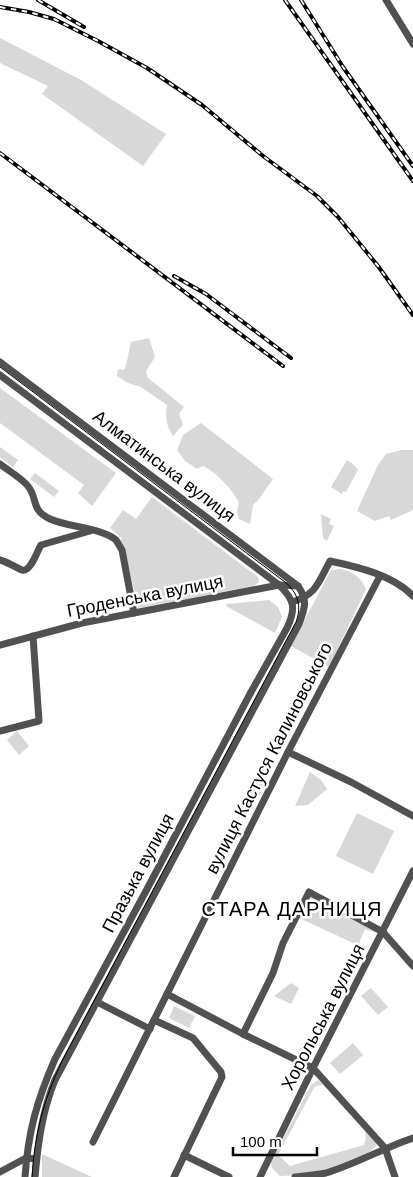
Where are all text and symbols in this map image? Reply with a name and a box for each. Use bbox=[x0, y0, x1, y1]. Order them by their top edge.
street label: Алматинська вулиця bbox=[89, 406, 239, 526]
street label: Гроденська вулиця bbox=[65, 571, 225, 621]
street label: вулиця Кастуся Калиновського bbox=[202, 639, 336, 877]
street label: Празька вулиця bbox=[98, 810, 178, 936]
district label: СТАРА ДАРНИЦЯ bbox=[202, 898, 382, 920]
street label: Хорольська вулиця bbox=[277, 941, 369, 1093]
scale bar bbox=[233, 1124, 317, 1156]
text: 100 m bbox=[240, 1133, 282, 1150]

